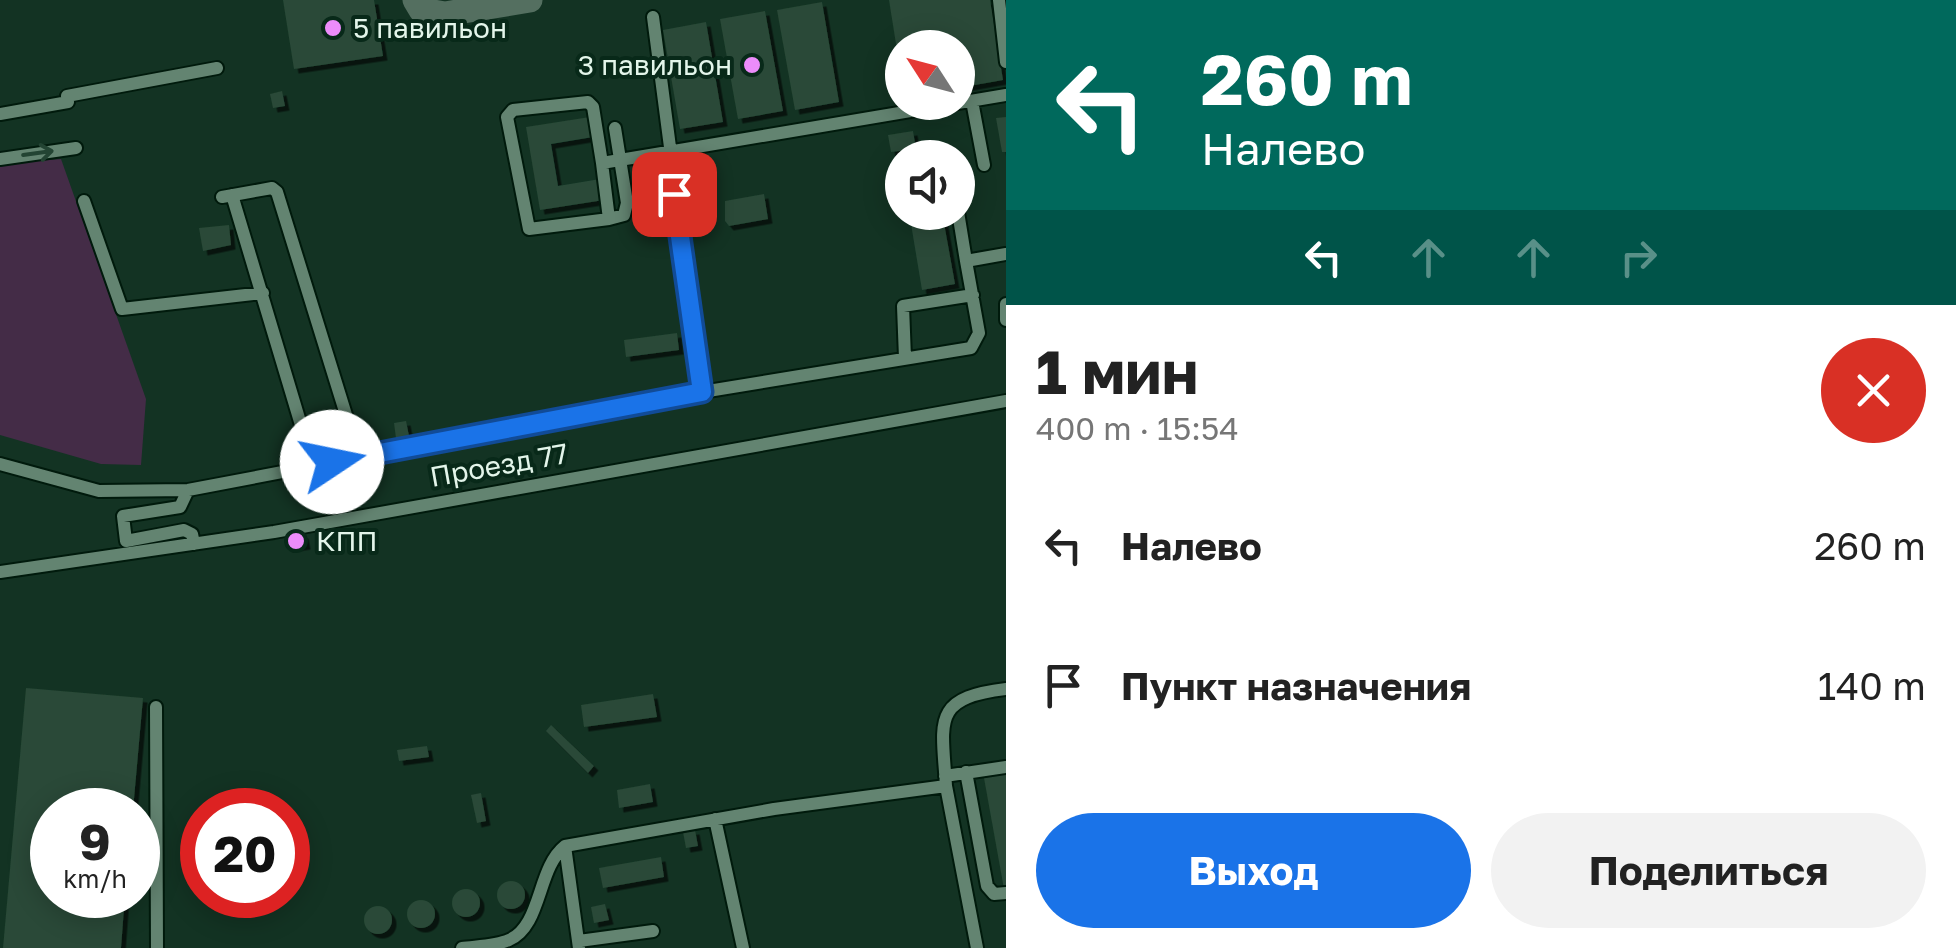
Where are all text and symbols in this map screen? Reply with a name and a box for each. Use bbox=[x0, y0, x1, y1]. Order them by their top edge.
place label: 5 павильон bbox=[353, 11, 507, 44]
marker: 5 павильон bbox=[322, 17, 344, 39]
north arrow bbox=[885, 30, 975, 120]
map controls bbox=[885, 30, 975, 230]
text: 260 m bbox=[1201, 36, 1412, 120]
icon: left bbox=[1036, 40, 1166, 170]
place label: 3 павильон bbox=[578, 48, 732, 81]
marker: 3 павильон bbox=[741, 54, 763, 76]
text: Налево bbox=[1201, 121, 1365, 175]
button: sound bbox=[885, 140, 975, 230]
one-way arrow bbox=[21, 144, 53, 162]
pin bbox=[632, 152, 717, 237]
icon: arrive bbox=[647, 167, 702, 222]
icon: left bbox=[1296, 230, 1351, 285]
icon: ahead bbox=[1401, 230, 1456, 285]
icon: ahead bbox=[1506, 230, 1561, 285]
icon: right bbox=[1611, 230, 1666, 285]
text: 1 мин bbox=[1036, 335, 1198, 407]
button: close bbox=[1821, 338, 1926, 443]
text: 400 m · 15:54 bbox=[1036, 409, 1239, 447]
position arrow bbox=[280, 410, 384, 514]
street label: Проезд 77 bbox=[427, 436, 571, 493]
icon: left bbox=[1036, 518, 1091, 573]
text: Налево bbox=[1121, 523, 1262, 568]
text: 260 m bbox=[1814, 523, 1926, 568]
place label: КПП bbox=[316, 524, 378, 557]
marker: КПП bbox=[285, 530, 307, 552]
icon: arrive bbox=[1036, 658, 1091, 713]
text: Пункт назначения bbox=[1121, 663, 1471, 708]
text: 140 m bbox=[1818, 663, 1926, 708]
speed limit sign: 20 bbox=[180, 788, 310, 918]
text: 9 bbox=[79, 811, 111, 871]
button: Выход bbox=[1036, 813, 1471, 928]
button: Поделиться bbox=[1491, 813, 1926, 928]
text: km/h bbox=[63, 863, 127, 894]

